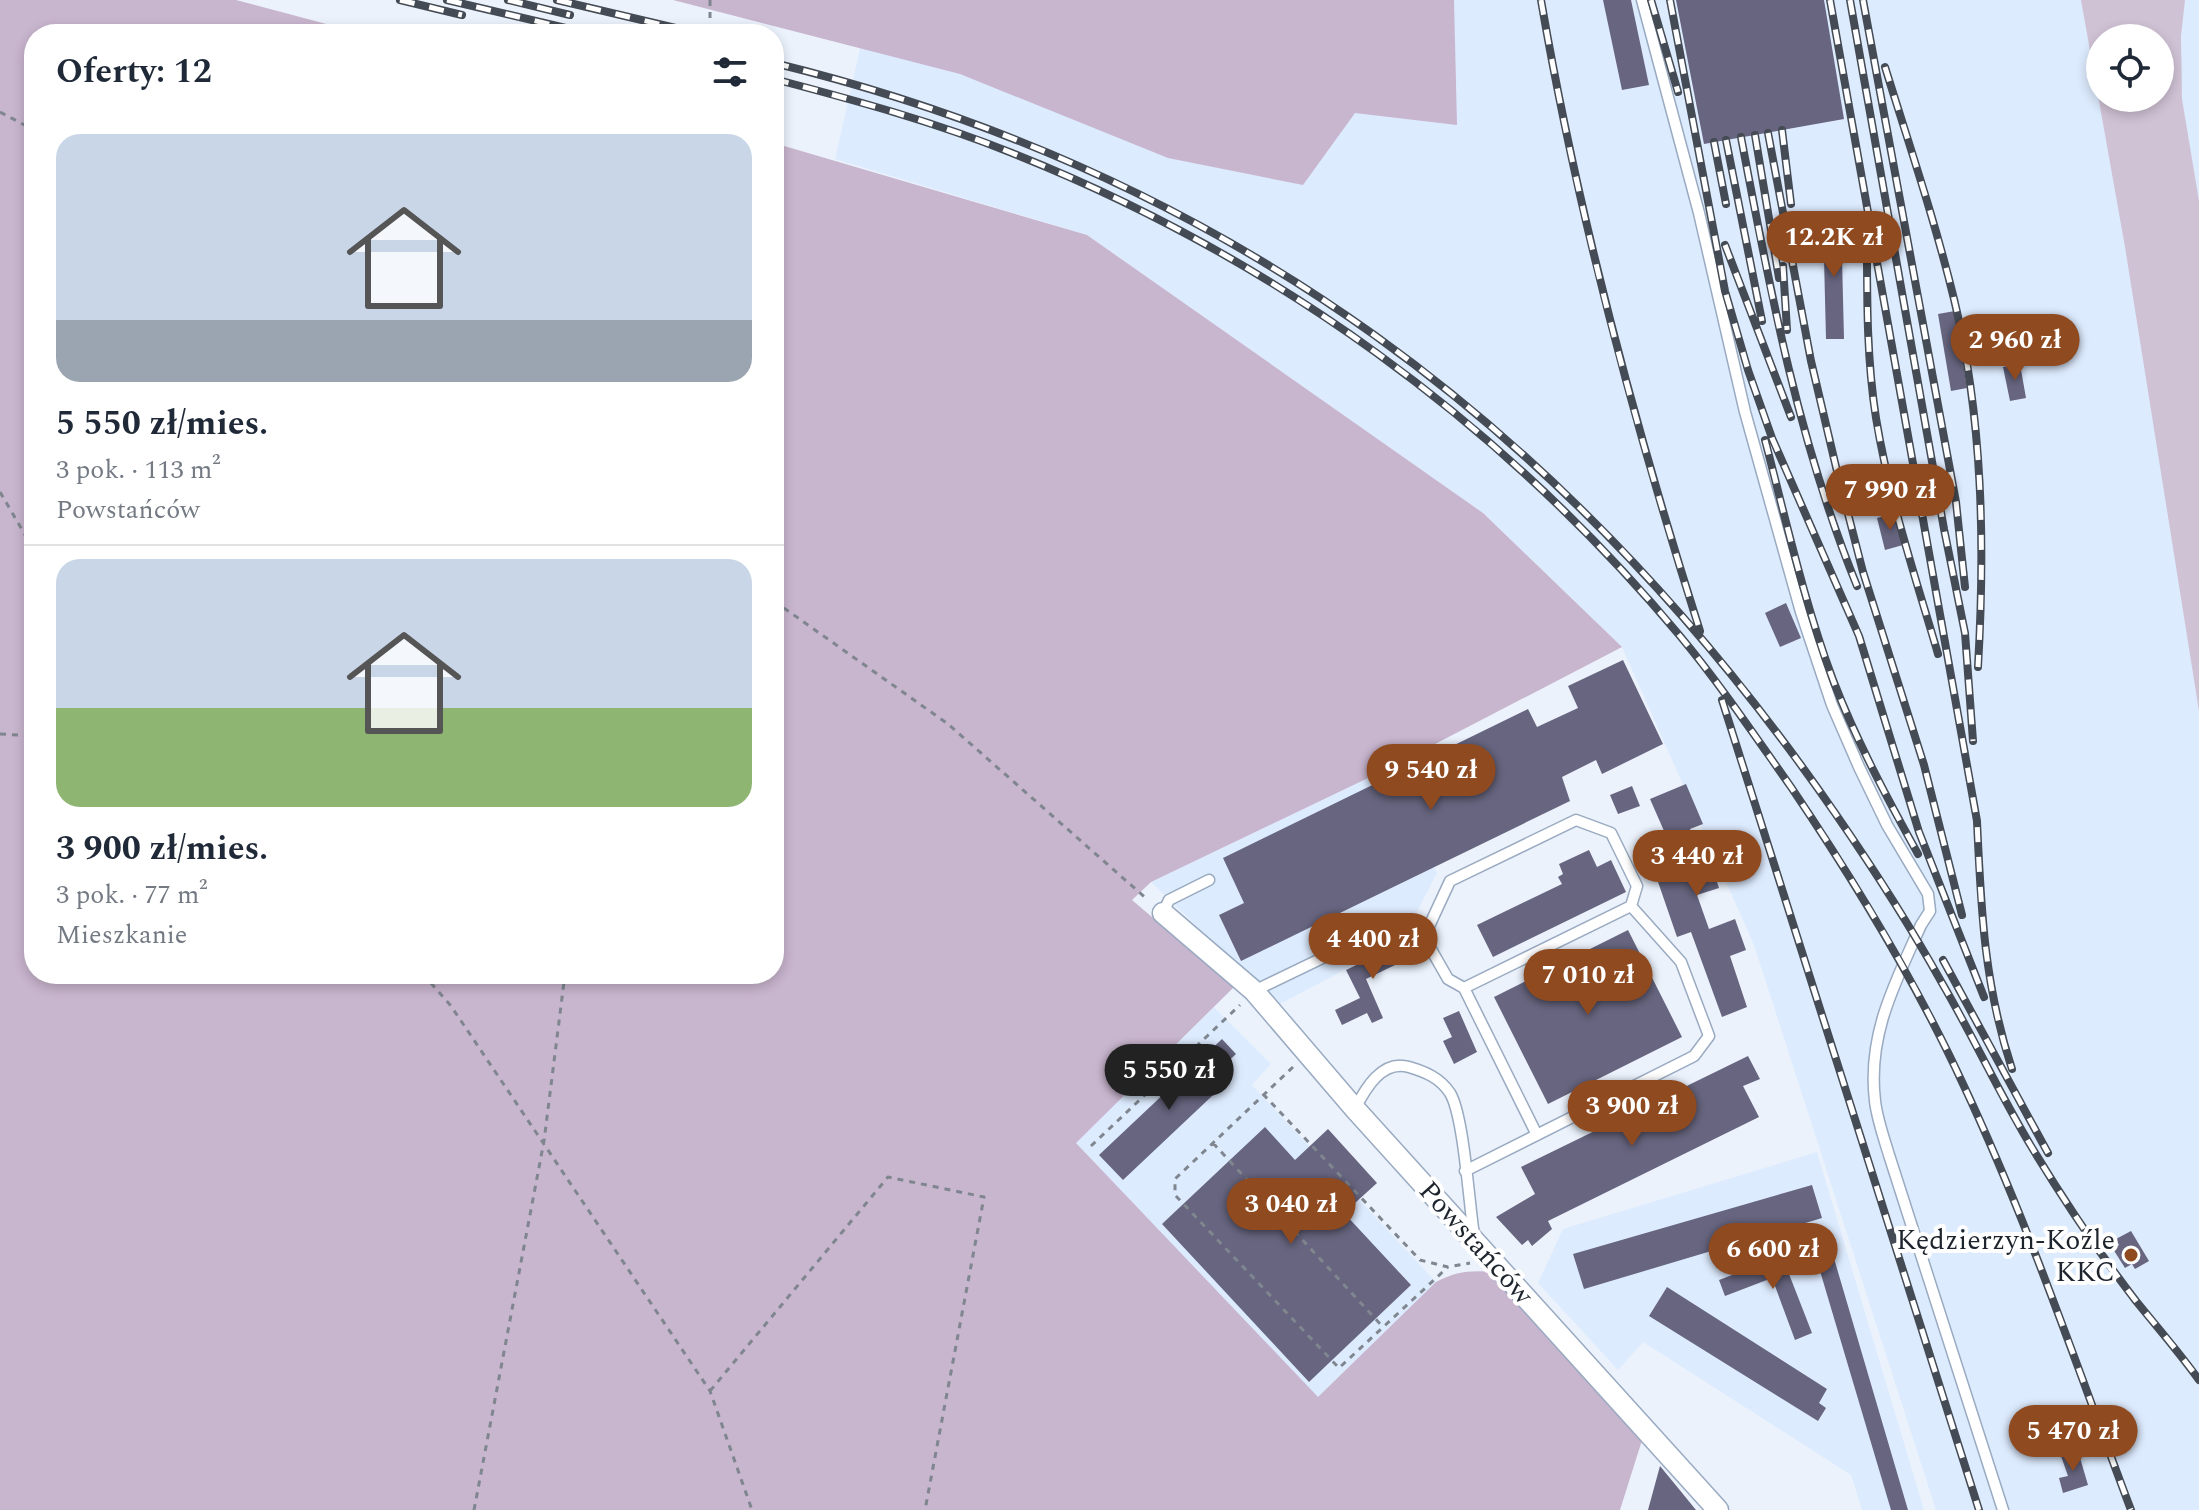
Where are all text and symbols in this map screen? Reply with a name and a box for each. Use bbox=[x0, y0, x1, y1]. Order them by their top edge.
map controls bbox=[2086, 24, 2174, 112]
button: locate bbox=[2086, 24, 2174, 112]
text: Oferty: 12 bbox=[56, 46, 212, 98]
icon: filters bbox=[708, 50, 752, 94]
icon: home bbox=[332, 186, 476, 330]
pin: 12.2K zł bbox=[1751, 211, 1917, 279]
text: 12.2K zł bbox=[1785, 217, 1883, 257]
pin: 2 960 zł bbox=[1932, 314, 2098, 382]
text: 2 960 zł bbox=[1969, 320, 2061, 360]
text: 5 550 zł/mies. bbox=[56, 398, 268, 450]
text: 3 pok. · 113 m² bbox=[56, 450, 220, 490]
pin: 7 990 zł bbox=[1807, 464, 1973, 532]
text: 7 990 zł bbox=[1844, 470, 1936, 510]
text: Powstańców bbox=[56, 490, 200, 530]
icon: home bbox=[332, 611, 476, 755]
pin: 9 540 zł bbox=[1348, 744, 1514, 812]
text: 9 540 zł bbox=[1385, 750, 1477, 790]
text: 3 900 zł/mies. bbox=[56, 823, 268, 875]
pin: 3 440 zł bbox=[1614, 830, 1780, 898]
text: 3 440 zł bbox=[1651, 836, 1743, 876]
text: 3 pok. · 77 m² bbox=[56, 875, 207, 915]
pin: 4 400 zł bbox=[1290, 913, 1456, 981]
text: Mieszkanie bbox=[56, 915, 187, 955]
text: 4 400 zł bbox=[1327, 919, 1419, 959]
pin: 7 010 zł bbox=[1505, 949, 1671, 1017]
text: 7 010 zł bbox=[1542, 955, 1634, 995]
pin: 5 550 zł bbox=[1086, 1044, 1252, 1112]
text: 5 550 zł bbox=[1123, 1050, 1215, 1090]
pin: 3 900 zł bbox=[1549, 1080, 1715, 1148]
text: 3 900 zł bbox=[1586, 1086, 1678, 1126]
street label: Powstańców bbox=[1408, 1171, 1544, 1316]
pin: 3 040 zł bbox=[1208, 1178, 1374, 1246]
text: 3 040 zł bbox=[1245, 1184, 1337, 1224]
place label: Kędzierzyn-Koźle KKC bbox=[1896, 1219, 2115, 1294]
pin: 6 600 zł bbox=[1690, 1223, 1856, 1291]
text: 6 600 zł bbox=[1727, 1229, 1819, 1269]
marker: Kędzierzyn-Koźle KKC bbox=[2122, 1246, 2140, 1264]
pin: 5 470 zł bbox=[1990, 1405, 2156, 1473]
text: 5 470 zł bbox=[2027, 1411, 2119, 1451]

